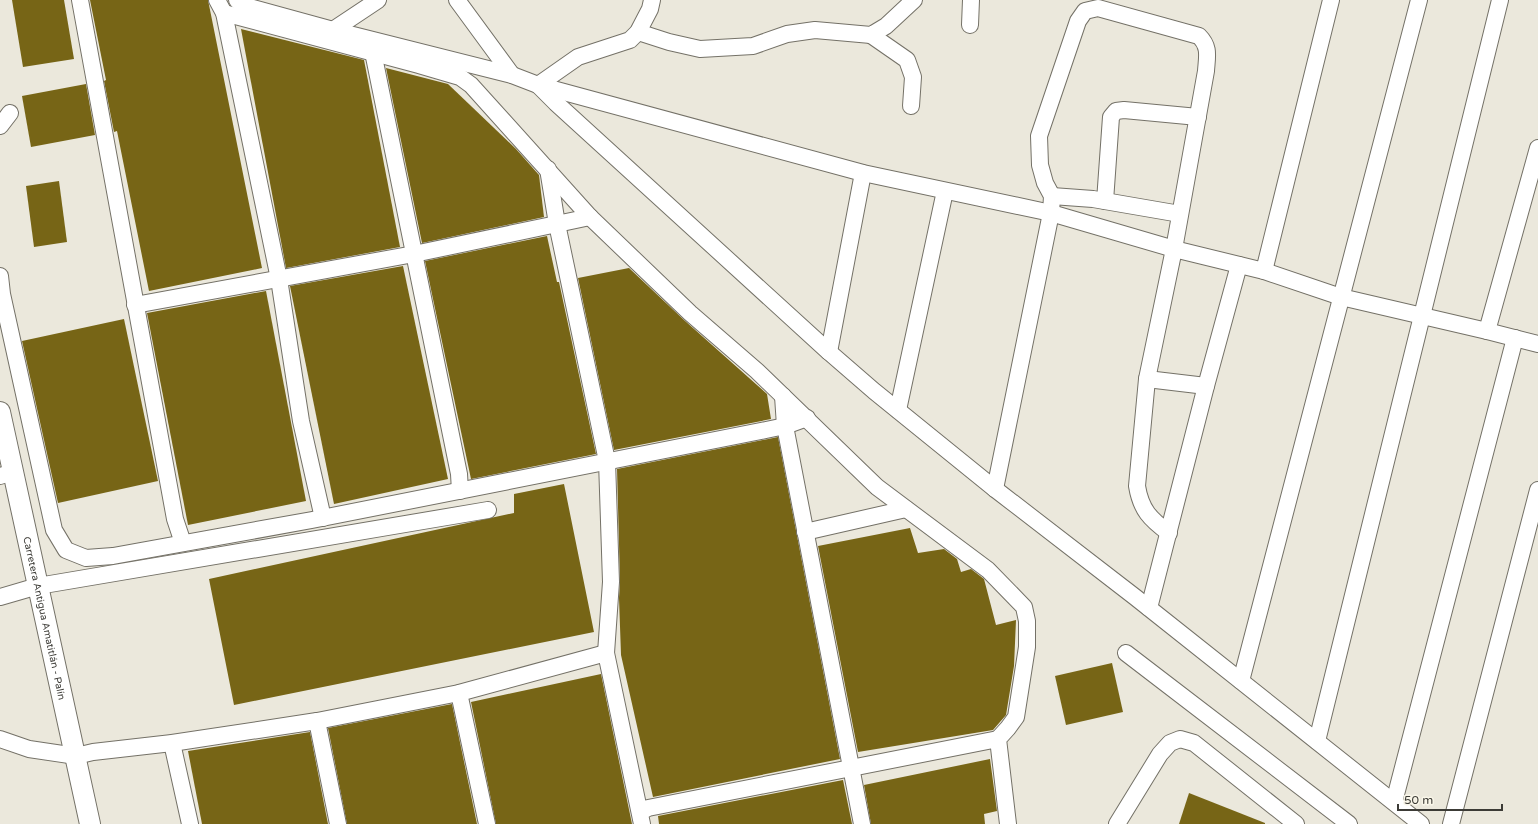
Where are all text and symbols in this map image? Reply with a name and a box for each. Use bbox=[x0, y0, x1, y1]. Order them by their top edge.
street label: Carretera Antigua Amatitlán - Palín bbox=[20, 536, 68, 701]
scale bar bbox=[1398, 786, 1502, 812]
text: 50 m bbox=[1404, 793, 1433, 807]

